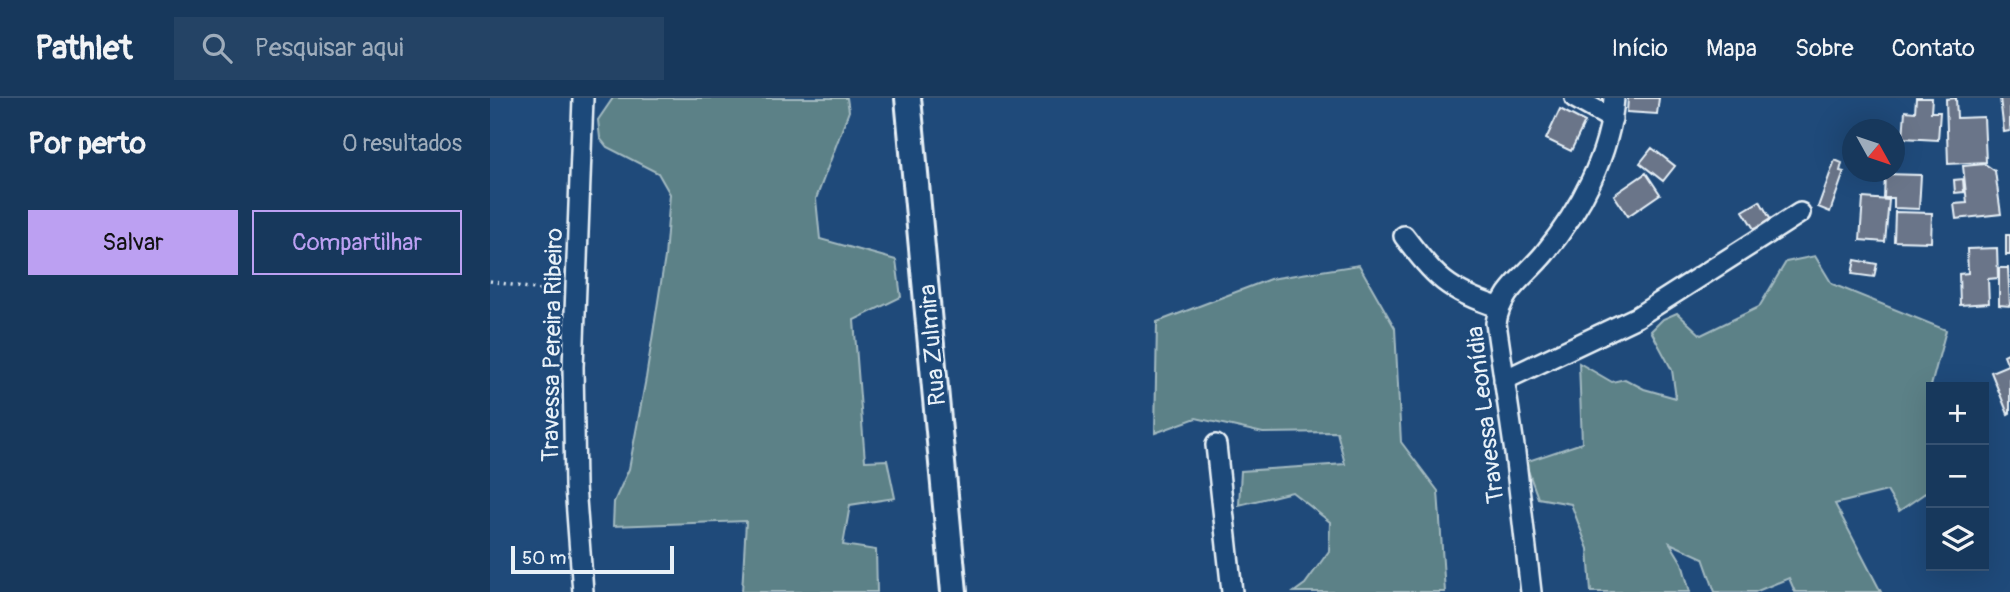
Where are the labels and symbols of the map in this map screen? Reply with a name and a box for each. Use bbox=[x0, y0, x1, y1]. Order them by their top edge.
north arrow bbox=[1842, 119, 1905, 182]
street label: Travessa Pereira Ribeiro bbox=[536, 228, 569, 462]
street label: Rua Zulmira bbox=[913, 283, 952, 407]
street label: Travessa Leonídia bbox=[1460, 325, 1511, 505]
scale bar bbox=[511, 543, 674, 575]

